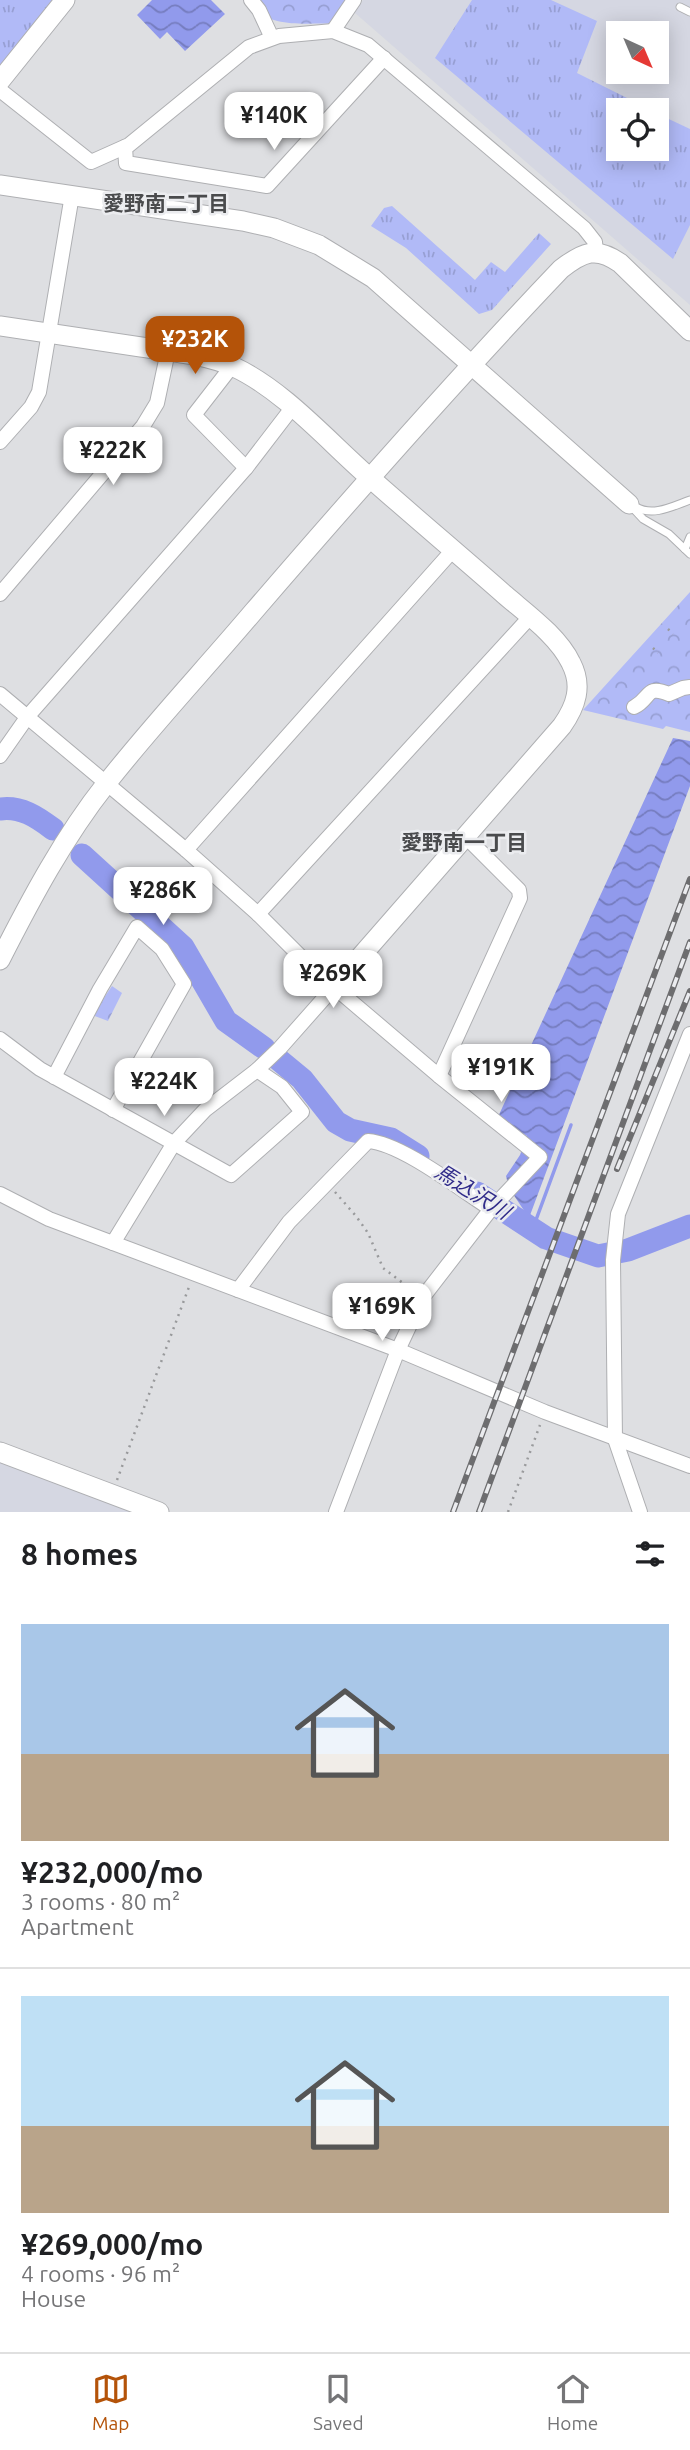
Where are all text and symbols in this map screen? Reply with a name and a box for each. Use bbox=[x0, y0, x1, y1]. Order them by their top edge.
north arrow bbox=[606, 21, 668, 84]
map controls bbox=[606, 21, 669, 161]
pin: ¥140K bbox=[225, 92, 323, 152]
button: locate bbox=[606, 98, 669, 161]
text: ¥140K bbox=[240, 102, 308, 127]
district label: 愛野南二丁目 bbox=[103, 191, 229, 215]
pin: ¥232K bbox=[146, 316, 244, 376]
text: ¥232K bbox=[161, 326, 229, 351]
pin: ¥222K bbox=[64, 428, 162, 487]
text: ¥222K bbox=[79, 437, 147, 462]
district label: 愛野南一丁目 bbox=[401, 830, 527, 854]
pin: ¥286K bbox=[114, 867, 212, 927]
text: ¥286K bbox=[129, 877, 197, 902]
pin: ¥269K bbox=[284, 950, 382, 1010]
text: ¥269K bbox=[299, 960, 367, 985]
pin: ¥191K bbox=[452, 1044, 550, 1104]
text: ¥191K bbox=[467, 1054, 535, 1079]
pin: ¥224K bbox=[115, 1058, 213, 1118]
text: ¥224K bbox=[130, 1068, 198, 1093]
water label: 馬込沢川 bbox=[431, 1159, 517, 1224]
pin: ¥169K bbox=[333, 1284, 431, 1343]
text: ¥169K bbox=[348, 1293, 416, 1318]
icon: filters bbox=[631, 1535, 669, 1573]
text: 8 homes bbox=[21, 1537, 138, 1571]
icon: home bbox=[282, 1670, 408, 1796]
text: ¥232,000/mo bbox=[21, 1855, 203, 1889]
text: 3 rooms · 80 m² bbox=[21, 1889, 180, 1914]
text: Apartment bbox=[21, 1914, 134, 1939]
icon: home bbox=[282, 2042, 408, 2168]
text: ¥269,000/mo bbox=[21, 2227, 203, 2261]
text: 4 rooms · 96 m² bbox=[21, 2261, 180, 2286]
text: House bbox=[21, 2286, 86, 2311]
tab: Map bbox=[92, 2370, 130, 2434]
tab: Saved bbox=[313, 2370, 364, 2434]
tab: Home bbox=[547, 2370, 598, 2434]

